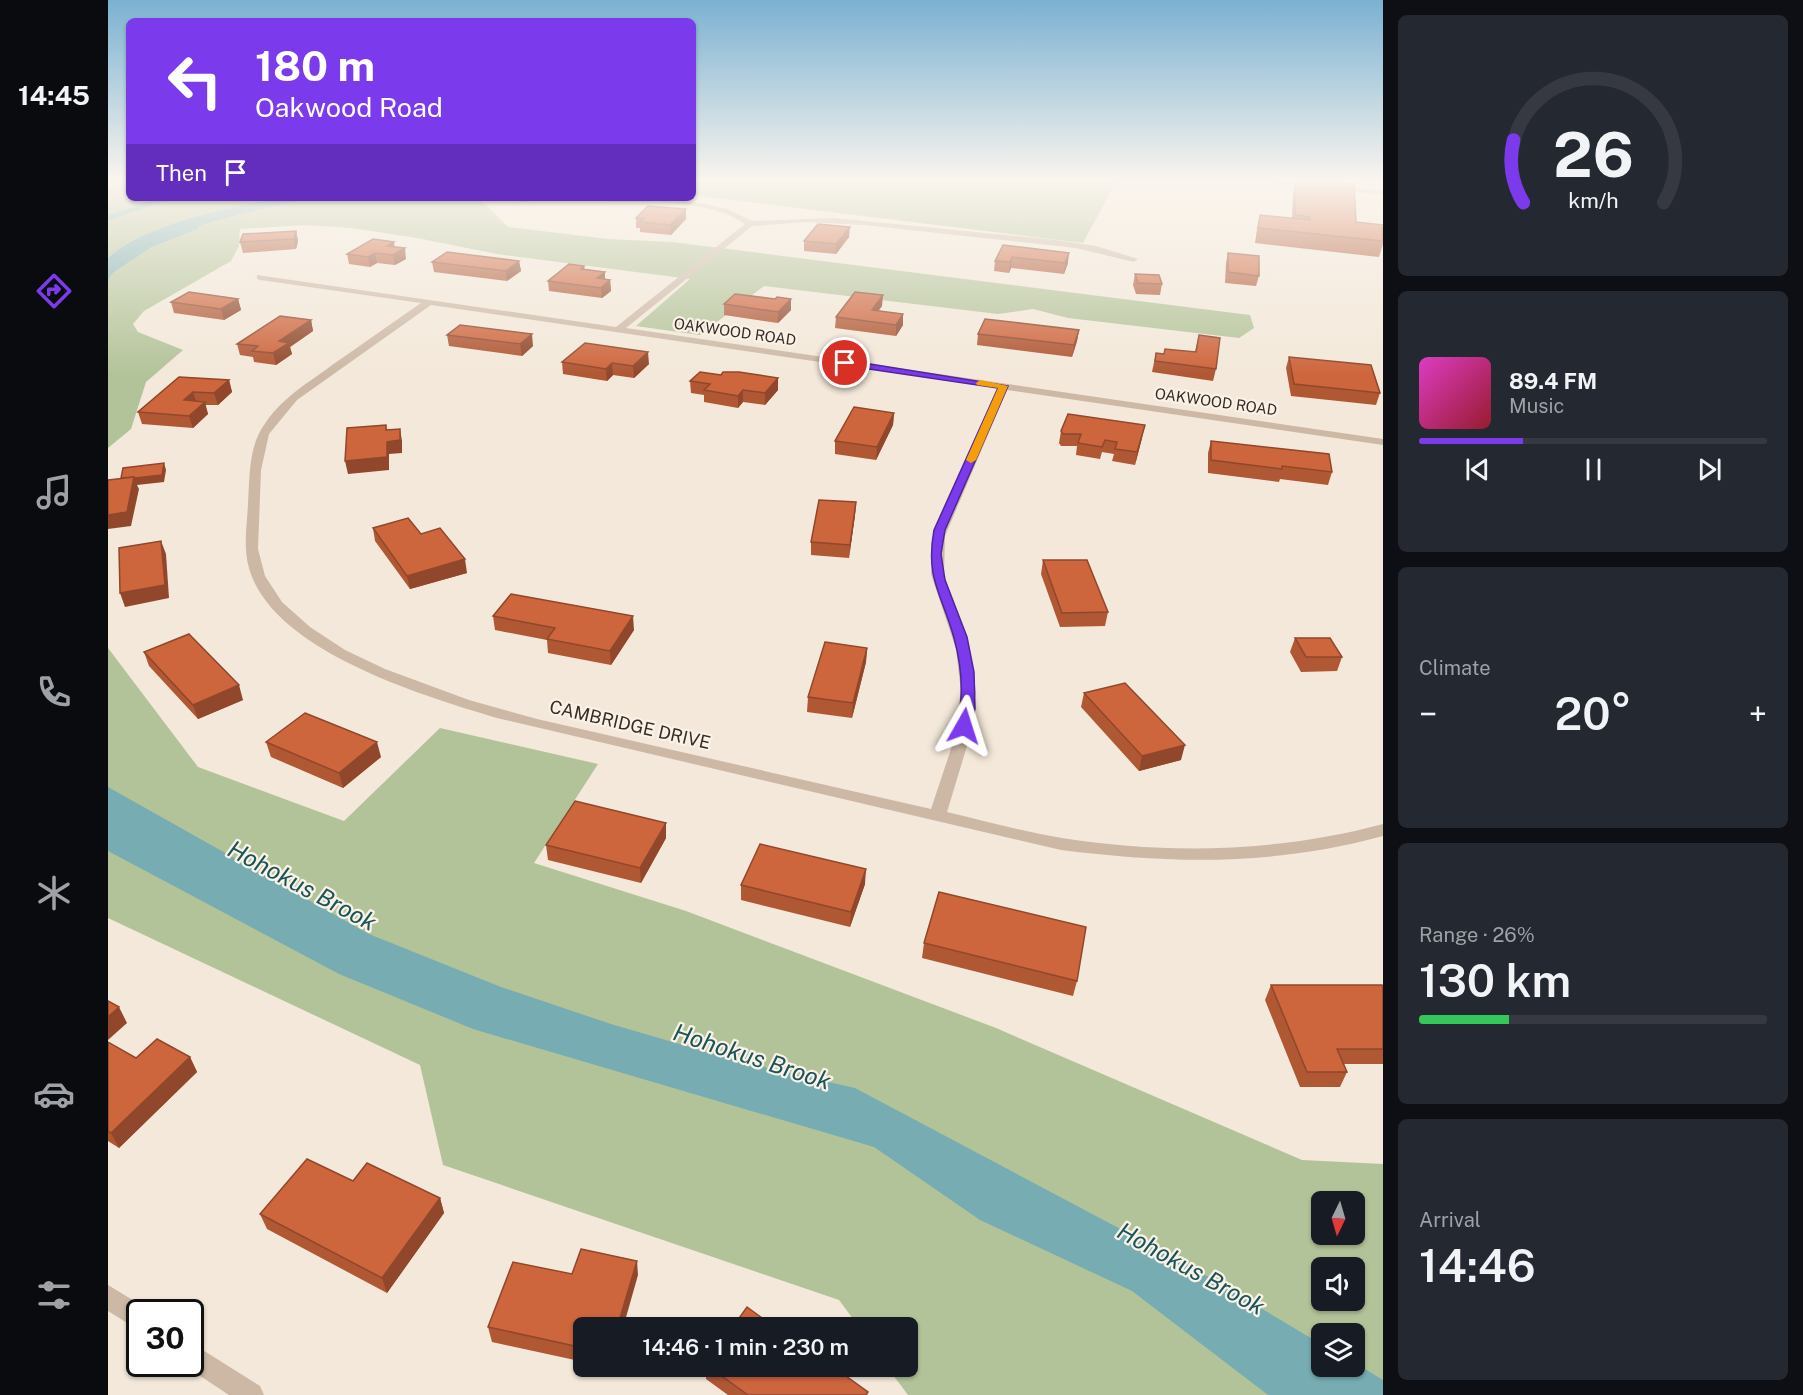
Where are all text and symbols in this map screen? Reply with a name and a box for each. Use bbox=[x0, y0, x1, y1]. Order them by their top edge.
text: 180 m bbox=[255, 41, 375, 90]
icon: left bbox=[156, 42, 234, 120]
text: 14:45 bbox=[18, 79, 90, 111]
text: Oakwood Road bbox=[255, 91, 443, 123]
text: 26 bbox=[1553, 118, 1633, 191]
icon: arrive bbox=[219, 156, 252, 189]
text: Then bbox=[156, 160, 207, 186]
text: km/h bbox=[1568, 188, 1618, 213]
icon: directions bbox=[33, 270, 75, 312]
street label: OAKWOOD ROAD bbox=[673, 315, 797, 348]
pin bbox=[819, 337, 870, 388]
icon: arrive bbox=[828, 346, 861, 379]
text: 89.4 FM bbox=[1509, 368, 1597, 394]
street label: OAKWOOD ROAD bbox=[1154, 385, 1278, 418]
text: Music bbox=[1509, 394, 1564, 418]
icon: previous bbox=[1461, 453, 1494, 486]
icon: pause bbox=[1577, 453, 1610, 486]
icon: next bbox=[1693, 453, 1726, 486]
icon: music bbox=[33, 471, 75, 513]
text: Climate bbox=[1419, 656, 1491, 680]
icon: phone bbox=[33, 671, 75, 713]
text: 20° bbox=[1554, 687, 1632, 740]
position arrow bbox=[932, 694, 996, 758]
text: − bbox=[1419, 695, 1437, 733]
text: + bbox=[1749, 695, 1767, 733]
street label: CAMBRIDGE DRIVE bbox=[548, 696, 713, 753]
water label: Hohokus Brook bbox=[223, 834, 382, 936]
icon: climate bbox=[33, 872, 75, 914]
text: Range · 26% bbox=[1419, 923, 1535, 947]
text: 130 km bbox=[1419, 954, 1571, 1007]
water label: Hohokus Brook bbox=[670, 1017, 835, 1095]
icon: car bbox=[33, 1073, 75, 1115]
north arrow bbox=[1311, 1191, 1365, 1245]
map controls bbox=[1311, 1191, 1365, 1377]
text: Arrival bbox=[1419, 1208, 1481, 1232]
water label: Hohokus Brook bbox=[1113, 1216, 1270, 1320]
text: 14:46 bbox=[1419, 1239, 1536, 1292]
button: sound bbox=[1311, 1257, 1365, 1311]
icon: filters bbox=[33, 1274, 75, 1316]
speed limit sign: 30 bbox=[126, 1299, 204, 1377]
button: layers bbox=[1311, 1323, 1365, 1377]
text: 14:46 · 1 min · 230 m bbox=[642, 1334, 849, 1360]

